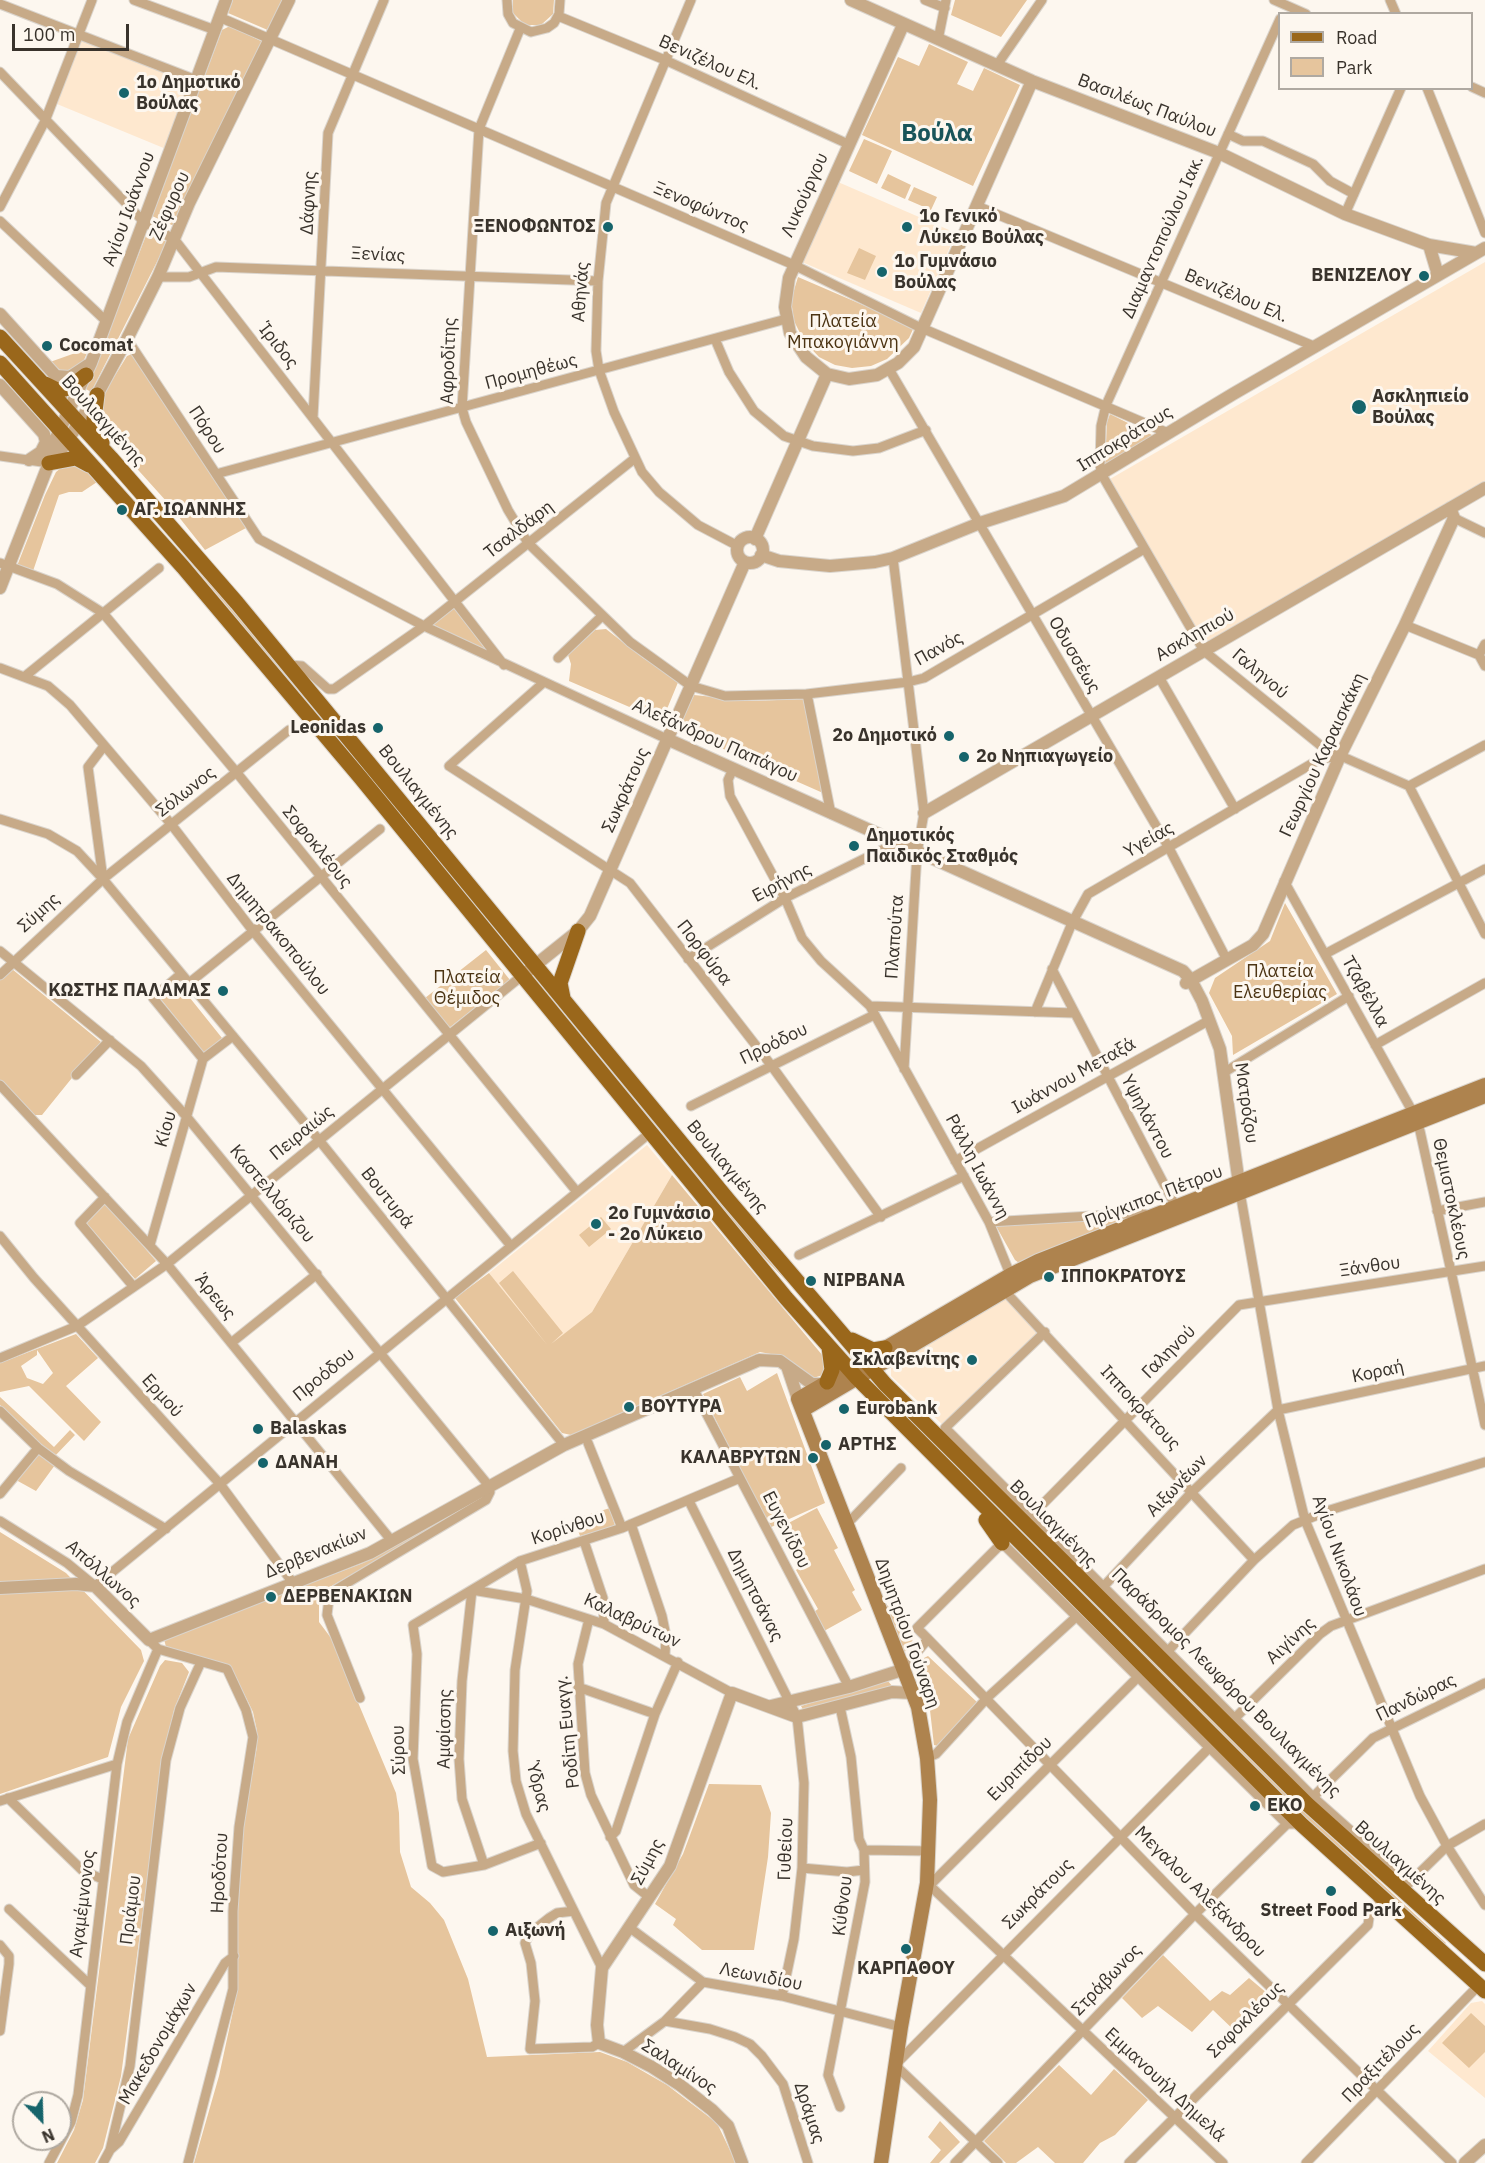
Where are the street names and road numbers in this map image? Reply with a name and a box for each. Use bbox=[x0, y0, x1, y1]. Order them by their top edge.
street label: Βενιζέλου Ελ. bbox=[655, 31, 765, 95]
street label: Βασιλέως Παύλου bbox=[1075, 70, 1219, 142]
street label: Αγίου Ιωάννου bbox=[98, 149, 160, 269]
street label: Λυκούργου bbox=[777, 149, 833, 241]
street label: Διαμαντοπούλου Ιακ. bbox=[1117, 152, 1209, 322]
street label: Ζέφυρου bbox=[145, 168, 195, 244]
street label: Δάφνης bbox=[297, 170, 321, 236]
street label: Ξενοφώντος bbox=[650, 177, 752, 237]
street label: Ξενίας bbox=[350, 243, 406, 267]
street label: Αθηνάς bbox=[568, 261, 594, 323]
street label: Βενιζέλου Ελ. bbox=[1181, 264, 1291, 328]
street label: Αφροδίτης bbox=[437, 317, 461, 405]
street label: Ίριδος bbox=[253, 319, 303, 373]
street label: Προμηθέως bbox=[483, 349, 579, 395]
street label: Βουλιαγμένης bbox=[56, 371, 150, 471]
street label: Ιπποκράτους bbox=[1074, 401, 1176, 477]
street label: Πόρου bbox=[184, 402, 230, 458]
street label: Τσαλδάρη bbox=[480, 496, 558, 564]
street label: Ασκληπιού bbox=[1152, 604, 1238, 666]
street label: Οδυσσέως bbox=[1043, 613, 1105, 697]
street label: Πανός bbox=[911, 627, 967, 671]
street label: Γαληνού bbox=[1227, 644, 1293, 704]
street label: Γεωργίου Καραισκάκη bbox=[1275, 669, 1371, 841]
street label: Αλεξάνδρου Παπάγου bbox=[629, 695, 801, 787]
street label: Βουλιαγμένης bbox=[373, 741, 463, 843]
street label: Σωκράτους bbox=[598, 744, 654, 836]
street label: Σόλωνος bbox=[152, 762, 220, 822]
street label: Σοφοκλέους bbox=[277, 802, 357, 892]
street label: Υγείας bbox=[1120, 817, 1178, 863]
street label: Ειρήνης bbox=[749, 858, 815, 908]
street label: Δημητρακοπούλου bbox=[222, 868, 334, 1000]
street label: Σύμης bbox=[13, 888, 65, 938]
street label: Πλαπούτα bbox=[881, 894, 909, 980]
street label: Πορφύρα bbox=[672, 916, 736, 990]
street label: Τζαβέλλα bbox=[1337, 953, 1393, 1031]
street label: Προόδου bbox=[736, 1018, 812, 1070]
street label: Ιωάννου Μεταξά bbox=[1008, 1033, 1140, 1119]
street label: Ματρόζου bbox=[1230, 1061, 1262, 1145]
street label: Υψηλάντου bbox=[1116, 1071, 1178, 1163]
street label: Πειραιώς bbox=[266, 1101, 338, 1165]
street label: Κίου bbox=[151, 1108, 181, 1150]
street label: Ράλλη Ιωάννη bbox=[940, 1111, 1014, 1223]
street label: Βουλιαγμένης bbox=[682, 1116, 772, 1218]
street label: Θεμιστοκλέους bbox=[1428, 1136, 1474, 1262]
street label: Καστελλόριζου bbox=[225, 1141, 319, 1247]
street label: Πρίγκιπος Πέτρου bbox=[1082, 1161, 1226, 1233]
street label: Βουτυρά bbox=[356, 1163, 418, 1233]
street label: Ξάνθου bbox=[1338, 1252, 1402, 1282]
street label: Άρεως bbox=[190, 1270, 240, 1324]
street label: Γαληνού bbox=[1138, 1321, 1200, 1383]
street label: Προόδου bbox=[289, 1344, 359, 1406]
street label: Κοραή bbox=[1350, 1356, 1406, 1388]
street label: Ιπποκράτους bbox=[1095, 1361, 1185, 1455]
street label: Ερμού bbox=[137, 1370, 187, 1422]
street label: Αιξωνέων bbox=[1142, 1450, 1212, 1522]
street label: Βουλιαγμένης bbox=[1005, 1476, 1101, 1572]
street label: Ευγενίδου bbox=[757, 1488, 815, 1572]
street label: Αγίου Νικολάου bbox=[1307, 1492, 1371, 1620]
street label: Κορίνθου bbox=[529, 1506, 607, 1550]
street label: Δερβενακίων bbox=[262, 1523, 370, 1583]
street label: Απόλλωνος bbox=[61, 1536, 145, 1612]
street label: Δημητσάνας bbox=[722, 1545, 788, 1645]
street label: Δημητρίου Γούναρη bbox=[870, 1555, 944, 1711]
street label: Παράδρομος Λεωφόρου Βουλιαγμένης bbox=[1107, 1564, 1345, 1802]
street label: Καλαβρύτων bbox=[580, 1589, 684, 1653]
street label: Αιγίνης bbox=[1262, 1613, 1320, 1669]
street label: Πανδώρας bbox=[1372, 1669, 1460, 1727]
street label: Ροδίτη Ευαγγ. bbox=[551, 1674, 585, 1790]
street label: Αμφίσσης bbox=[434, 1689, 456, 1769]
street label: Σύρου bbox=[387, 1725, 411, 1775]
street label: Ευριπίδου bbox=[983, 1732, 1057, 1806]
street label: Ύδρας bbox=[521, 1759, 555, 1815]
street label: Βουλιαγμένης bbox=[1350, 1816, 1450, 1910]
street label: Γυθείου bbox=[774, 1817, 798, 1881]
street label: Μεγαλου Αλεξάνδρου bbox=[1130, 1822, 1270, 1962]
street label: Ηροδότου bbox=[207, 1832, 233, 1914]
street label: Σύμης bbox=[627, 1835, 669, 1889]
street label: Αγαμέμνονος bbox=[66, 1849, 100, 1959]
street label: Σωκράτους bbox=[998, 1854, 1078, 1934]
street label: Πριάμου bbox=[116, 1874, 146, 1946]
street label: Κύθνου bbox=[829, 1874, 857, 1938]
street label: Στράβωνος bbox=[1068, 1940, 1146, 2020]
street label: Λεωνιδίου bbox=[718, 1958, 804, 1996]
street label: Σοφοκλέους bbox=[1203, 1977, 1289, 2063]
street label: Μακεδονομάχων bbox=[114, 1979, 202, 2109]
street label: Πραξιτέλους bbox=[1338, 2019, 1424, 2107]
street label: Εμμανουήλ Δημελά bbox=[1100, 2023, 1230, 2147]
street label: Σαλαμίνος bbox=[637, 2035, 721, 2099]
street label: Δράμας bbox=[789, 2079, 829, 2147]

